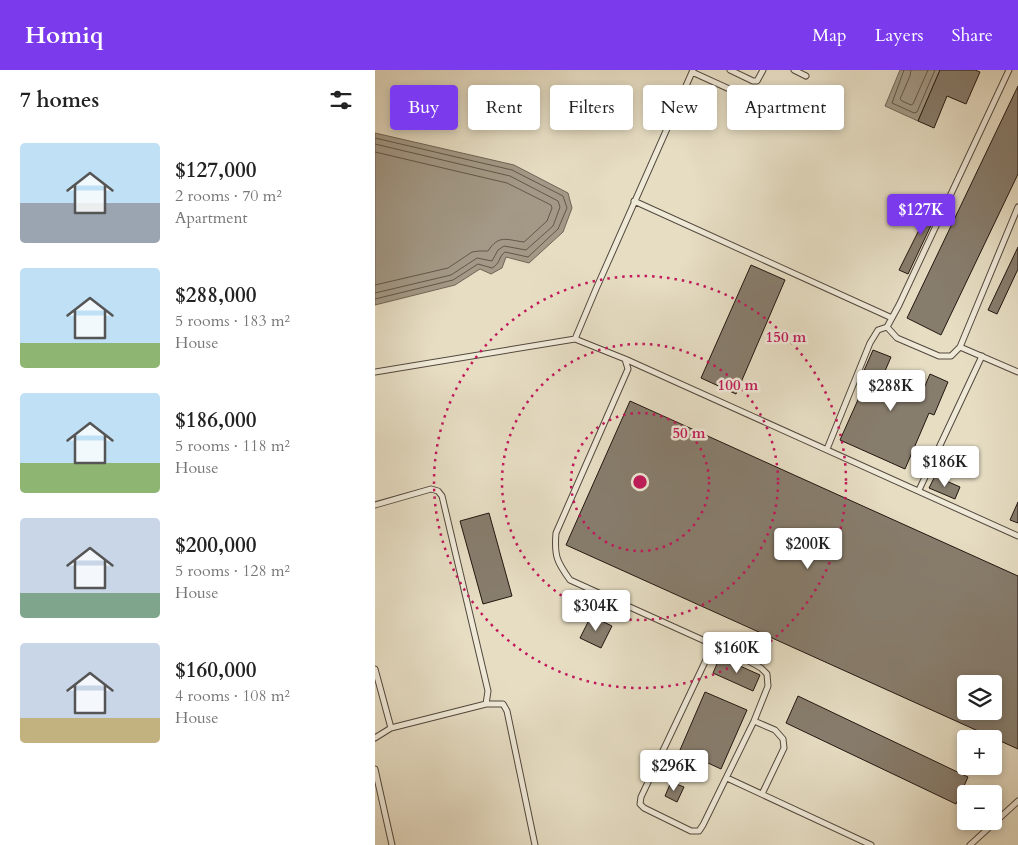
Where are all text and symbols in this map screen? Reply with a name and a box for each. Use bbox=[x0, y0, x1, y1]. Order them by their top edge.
text: Homiq bbox=[25, 19, 104, 52]
text: Map bbox=[812, 23, 847, 48]
text: Layers bbox=[875, 23, 924, 48]
text: Share bbox=[952, 23, 993, 48]
chip: Buy bbox=[390, 85, 458, 130]
chip: Rent bbox=[468, 85, 540, 130]
chip: Filters bbox=[550, 85, 633, 130]
chip: New bbox=[643, 85, 717, 130]
chip: Apartment bbox=[727, 85, 844, 130]
text: 7 homes bbox=[20, 86, 99, 115]
icon: filters bbox=[327, 86, 355, 114]
text: $127,000 bbox=[175, 156, 256, 185]
icon: home bbox=[60, 163, 120, 223]
text: 2 rooms · 70 m² bbox=[175, 185, 282, 207]
pin: $127K bbox=[886, 194, 956, 236]
text: $127K bbox=[898, 199, 944, 221]
text: Apartment bbox=[175, 207, 248, 229]
text: $288,000 bbox=[175, 281, 256, 310]
icon: home bbox=[60, 288, 120, 348]
text: 5 rooms · 183 m² bbox=[175, 310, 290, 332]
text: 150 m bbox=[766, 327, 807, 347]
text: House bbox=[175, 332, 218, 354]
pin: $288K bbox=[856, 370, 926, 412]
text: 100 m bbox=[718, 375, 759, 395]
text: $288K bbox=[868, 375, 914, 397]
text: $186,000 bbox=[175, 406, 256, 435]
icon: home bbox=[60, 413, 120, 473]
text: 50 m bbox=[672, 423, 706, 443]
text: 5 rooms · 118 m² bbox=[175, 435, 290, 457]
pin: $186K bbox=[910, 446, 980, 488]
text: $186K bbox=[922, 451, 968, 473]
text: House bbox=[175, 457, 218, 479]
centre of rings bbox=[631, 473, 649, 491]
pin: $200K bbox=[773, 528, 843, 570]
text: $200,000 bbox=[175, 531, 256, 560]
text: $200K bbox=[785, 533, 831, 555]
icon: home bbox=[60, 538, 120, 598]
text: 5 rooms · 128 m² bbox=[175, 560, 290, 582]
text: House bbox=[175, 582, 218, 604]
pin: $304K bbox=[561, 590, 631, 632]
text: $304K bbox=[573, 595, 619, 617]
pin: $160K bbox=[702, 632, 772, 674]
text: $160K bbox=[714, 637, 760, 659]
text: $160,000 bbox=[175, 656, 256, 685]
icon: home bbox=[60, 663, 120, 723]
map controls bbox=[957, 675, 1002, 830]
button: layers bbox=[957, 675, 1002, 720]
text: 4 rooms · 108 m² bbox=[175, 685, 290, 707]
text: House bbox=[175, 707, 218, 729]
button: + bbox=[957, 730, 1002, 775]
pin: $296K bbox=[639, 750, 709, 792]
text: $296K bbox=[651, 755, 697, 777]
button: − bbox=[957, 785, 1002, 830]

